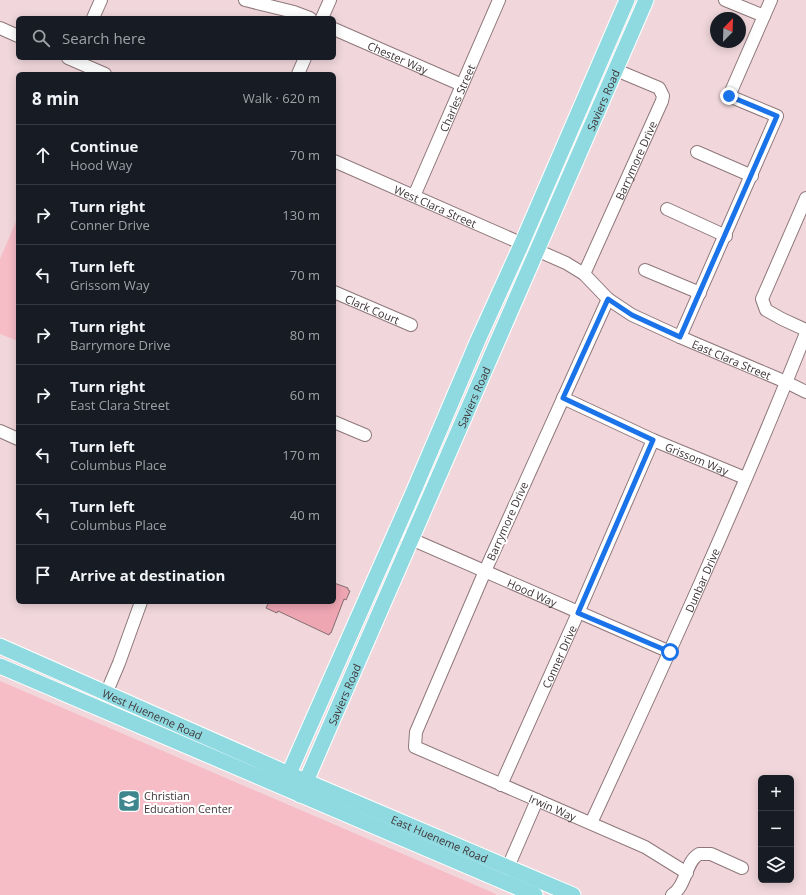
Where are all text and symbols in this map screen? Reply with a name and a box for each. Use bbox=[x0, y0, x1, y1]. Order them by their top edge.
north arrow bbox=[710, 12, 746, 48]
search box bbox=[16, 16, 336, 60]
icon: search bbox=[30, 27, 52, 49]
text: Search here bbox=[62, 28, 146, 48]
street label: Chester Way bbox=[366, 37, 431, 77]
street label: Charles Street bbox=[435, 62, 478, 134]
street label: Saviers Road bbox=[583, 67, 622, 133]
text: 8 min bbox=[32, 87, 79, 110]
route end bbox=[720, 87, 738, 105]
text: Walk · 620 m bbox=[243, 89, 320, 107]
street label: Barrymore Drive bbox=[611, 118, 660, 202]
text: Continue bbox=[70, 136, 138, 156]
icon: ahead bbox=[32, 144, 54, 166]
text: 70 m bbox=[290, 146, 320, 164]
text: Hood Way bbox=[70, 156, 132, 174]
street label: West Clara Street bbox=[392, 181, 479, 230]
text: Turn right bbox=[70, 196, 145, 216]
icon: right bbox=[32, 204, 54, 226]
text: 130 m bbox=[282, 206, 320, 224]
text: Conner Drive bbox=[70, 216, 150, 234]
text: Turn left bbox=[70, 256, 135, 276]
icon: left bbox=[32, 264, 54, 286]
text: 70 m bbox=[290, 266, 320, 284]
text: Grissom Way bbox=[70, 276, 149, 294]
street label: Clark Court bbox=[343, 290, 402, 327]
text: Turn right bbox=[70, 316, 145, 336]
icon: right bbox=[32, 324, 54, 346]
text: 80 m bbox=[290, 326, 320, 344]
text: Barrymore Drive bbox=[70, 336, 170, 354]
street label: East Clara Street bbox=[690, 336, 774, 382]
street label: Saviers Road bbox=[453, 364, 493, 430]
text: Turn right bbox=[70, 376, 145, 396]
icon: right bbox=[32, 384, 54, 406]
text: 60 m bbox=[290, 386, 320, 404]
text: East Clara Street bbox=[70, 396, 170, 414]
text: Turn left bbox=[70, 436, 135, 456]
street label: Grissom Way bbox=[663, 438, 731, 478]
icon: left bbox=[32, 444, 54, 466]
text: 170 m bbox=[282, 446, 320, 464]
text: Columbus Place bbox=[70, 456, 167, 474]
street label: Barrymore Drive bbox=[483, 479, 531, 563]
text: Turn left bbox=[70, 496, 135, 516]
icon: left bbox=[32, 504, 54, 526]
text: 40 m bbox=[290, 506, 320, 524]
text: Columbus Place bbox=[70, 516, 167, 534]
street label: Dunbar Drive bbox=[681, 546, 722, 614]
icon: arrive bbox=[32, 564, 54, 586]
text: Arrive at destination bbox=[70, 565, 225, 585]
street label: Hood Way bbox=[505, 575, 560, 610]
street label: Conner Drive bbox=[538, 622, 579, 690]
route start bbox=[661, 643, 679, 661]
street label: Saviers Road bbox=[324, 661, 364, 727]
street label: West Hueneme Road bbox=[100, 685, 205, 742]
map controls bbox=[758, 775, 794, 883]
button: + bbox=[758, 775, 794, 811]
school or university icon: Christian Education Center bbox=[116, 788, 142, 814]
place label: Christian Education Center bbox=[144, 788, 233, 816]
street label: Irwin Way bbox=[527, 790, 579, 824]
street label: East Hueneme Road bbox=[389, 811, 490, 865]
button: − bbox=[758, 811, 794, 847]
button: layers bbox=[758, 847, 794, 883]

